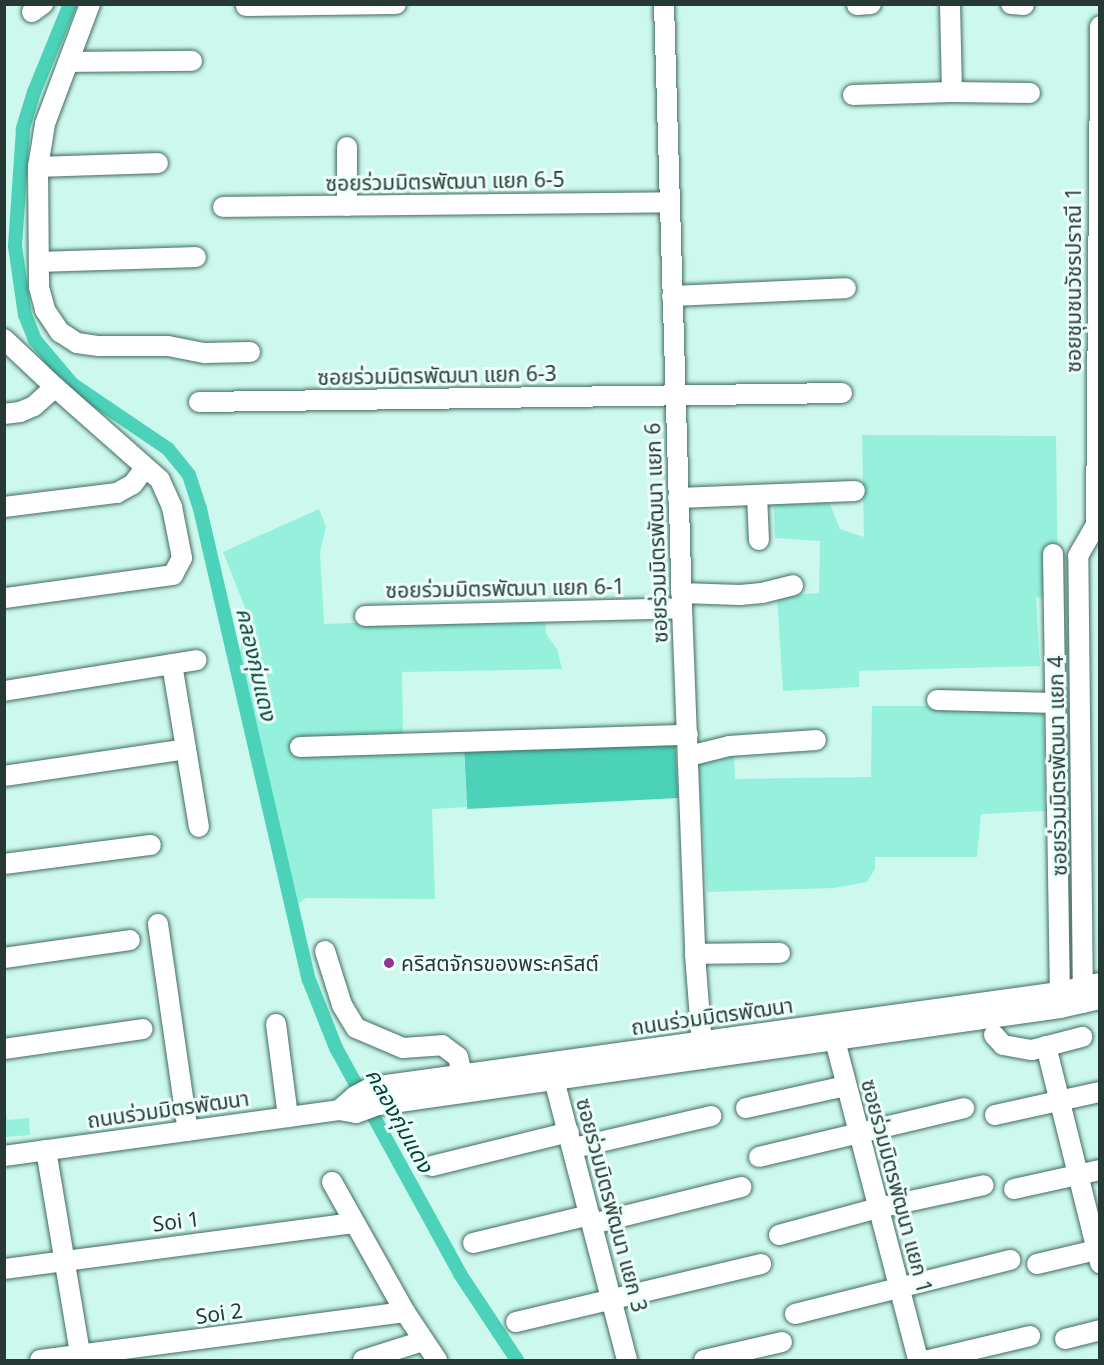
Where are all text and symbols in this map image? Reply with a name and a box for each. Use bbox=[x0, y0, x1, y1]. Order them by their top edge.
street label: ซอยร่วมมิตรพัฒนา แยก 6-5 bbox=[325, 166, 565, 196]
street label: ซอยชุมชนวัชรปราณี 1 bbox=[1060, 187, 1086, 373]
street label: ซอยร่วมมิตรพัฒนา แยก 6-3 bbox=[317, 360, 557, 390]
street label: ซอยร่วมมิตรพัฒนา แยก 6 bbox=[640, 422, 672, 644]
street label: ซอยร่วมมิตรพัฒนา แยก 6-1 bbox=[385, 573, 625, 603]
water label: คลองกุ่มแดง bbox=[231, 605, 283, 723]
street label: ซอยร่วมมิตรพัฒนา แยก 4 bbox=[1042, 656, 1072, 876]
place label: คริสตจักรของพระคริสต์ bbox=[401, 950, 599, 976]
marker: คริสตจักรของพระคริสต์ bbox=[382, 956, 396, 970]
street label: ถนนร่วมมิตรพัฒนา bbox=[629, 992, 795, 1040]
water label: คลองกุ่มแดง bbox=[361, 1063, 439, 1177]
street label: ซอยร่วมมิตรพัฒนา แยก 1 bbox=[856, 1076, 938, 1296]
street label: ถนนร่วมมิตรพัฒนา bbox=[85, 1085, 251, 1133]
street label: ซอยร่วมมิตรพัฒนา แยก 3 bbox=[571, 1095, 653, 1315]
street label: Soi 1 bbox=[151, 1206, 201, 1236]
street label: Soi 2 bbox=[194, 1297, 244, 1329]

